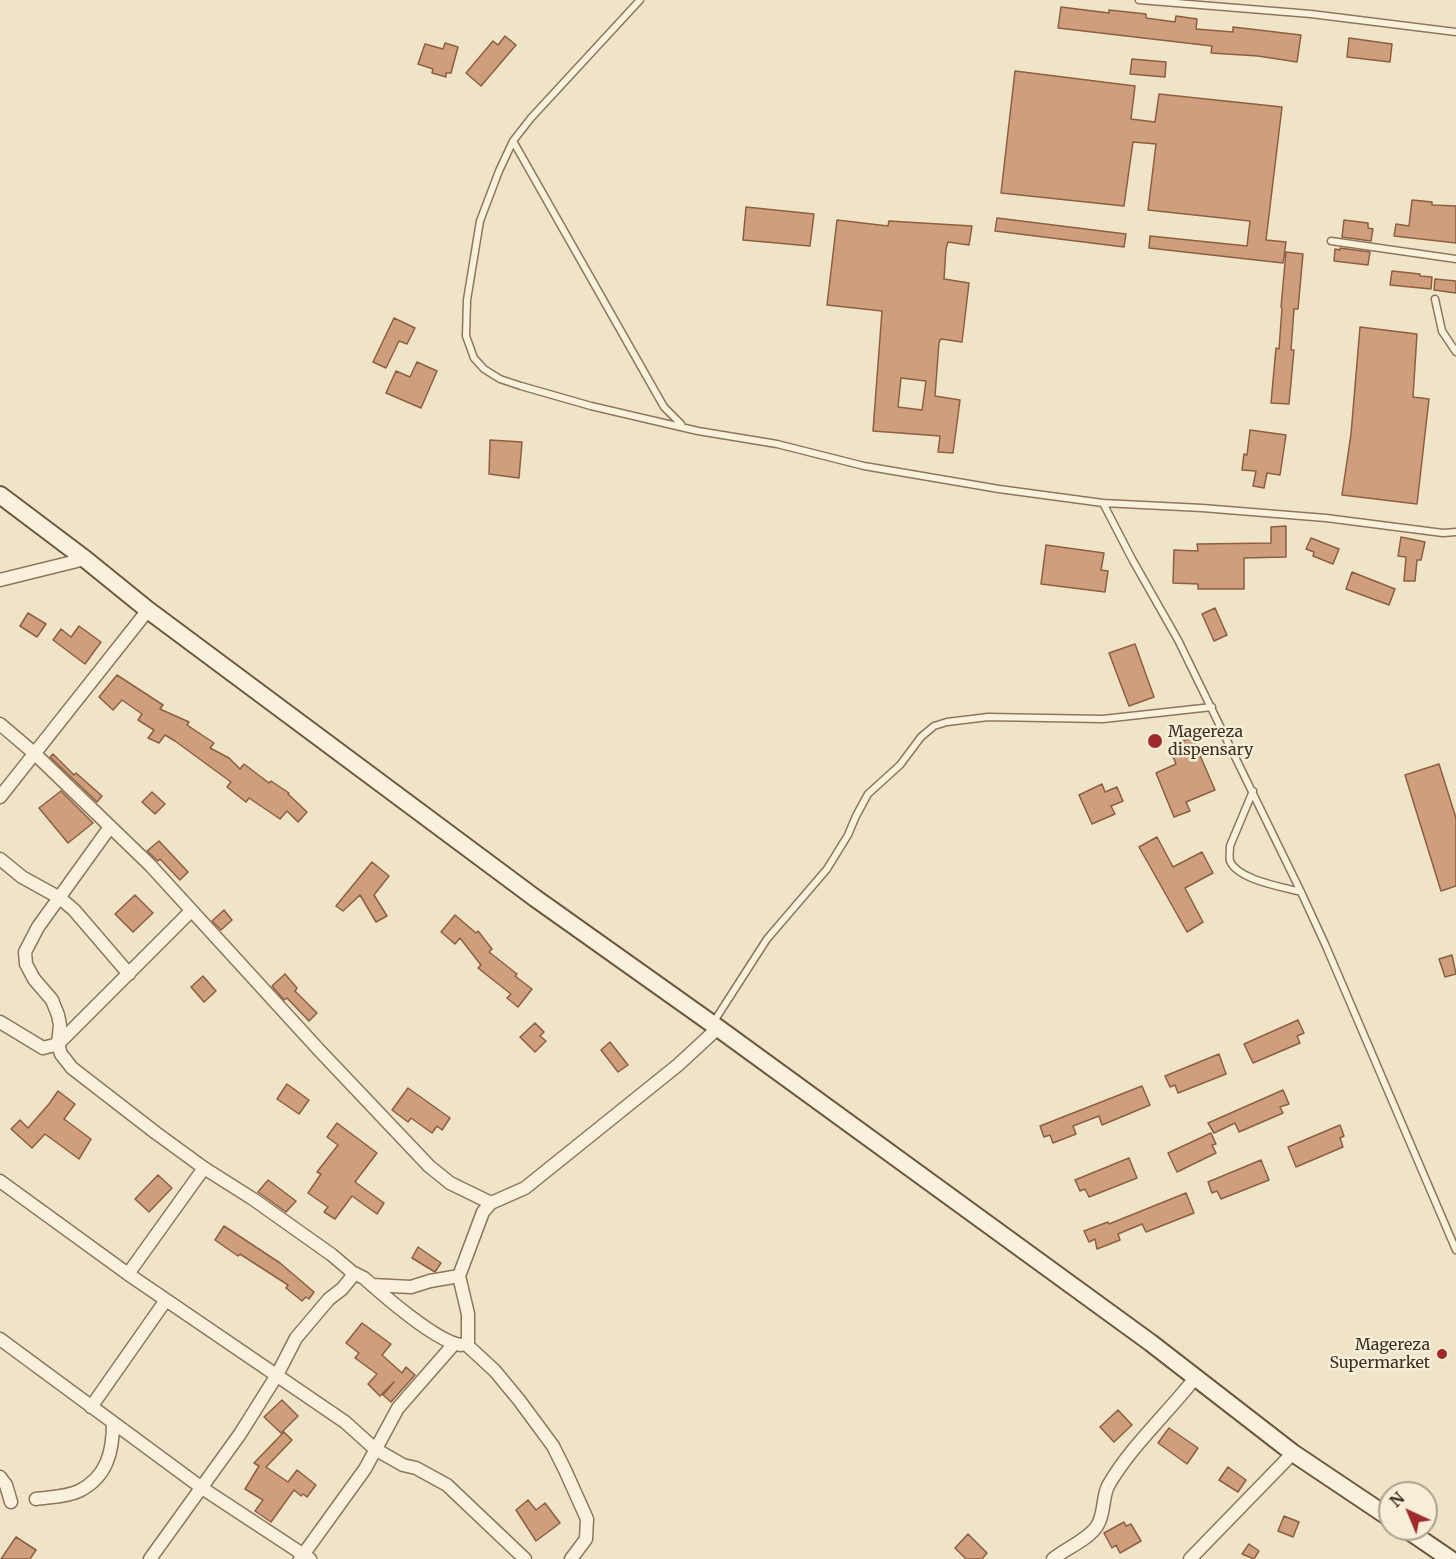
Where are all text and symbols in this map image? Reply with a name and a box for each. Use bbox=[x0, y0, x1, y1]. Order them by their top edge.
place label: Magereza dispensary bbox=[1168, 722, 1253, 760]
marker: Magereza dispensary bbox=[1146, 732, 1164, 750]
place label: Magereza Supermarket bbox=[1329, 1335, 1430, 1373]
marker: Magereza Supermarket bbox=[1435, 1347, 1449, 1361]
north arrow bbox=[1378, 1481, 1438, 1541]
text: N bbox=[1385, 1488, 1408, 1511]

